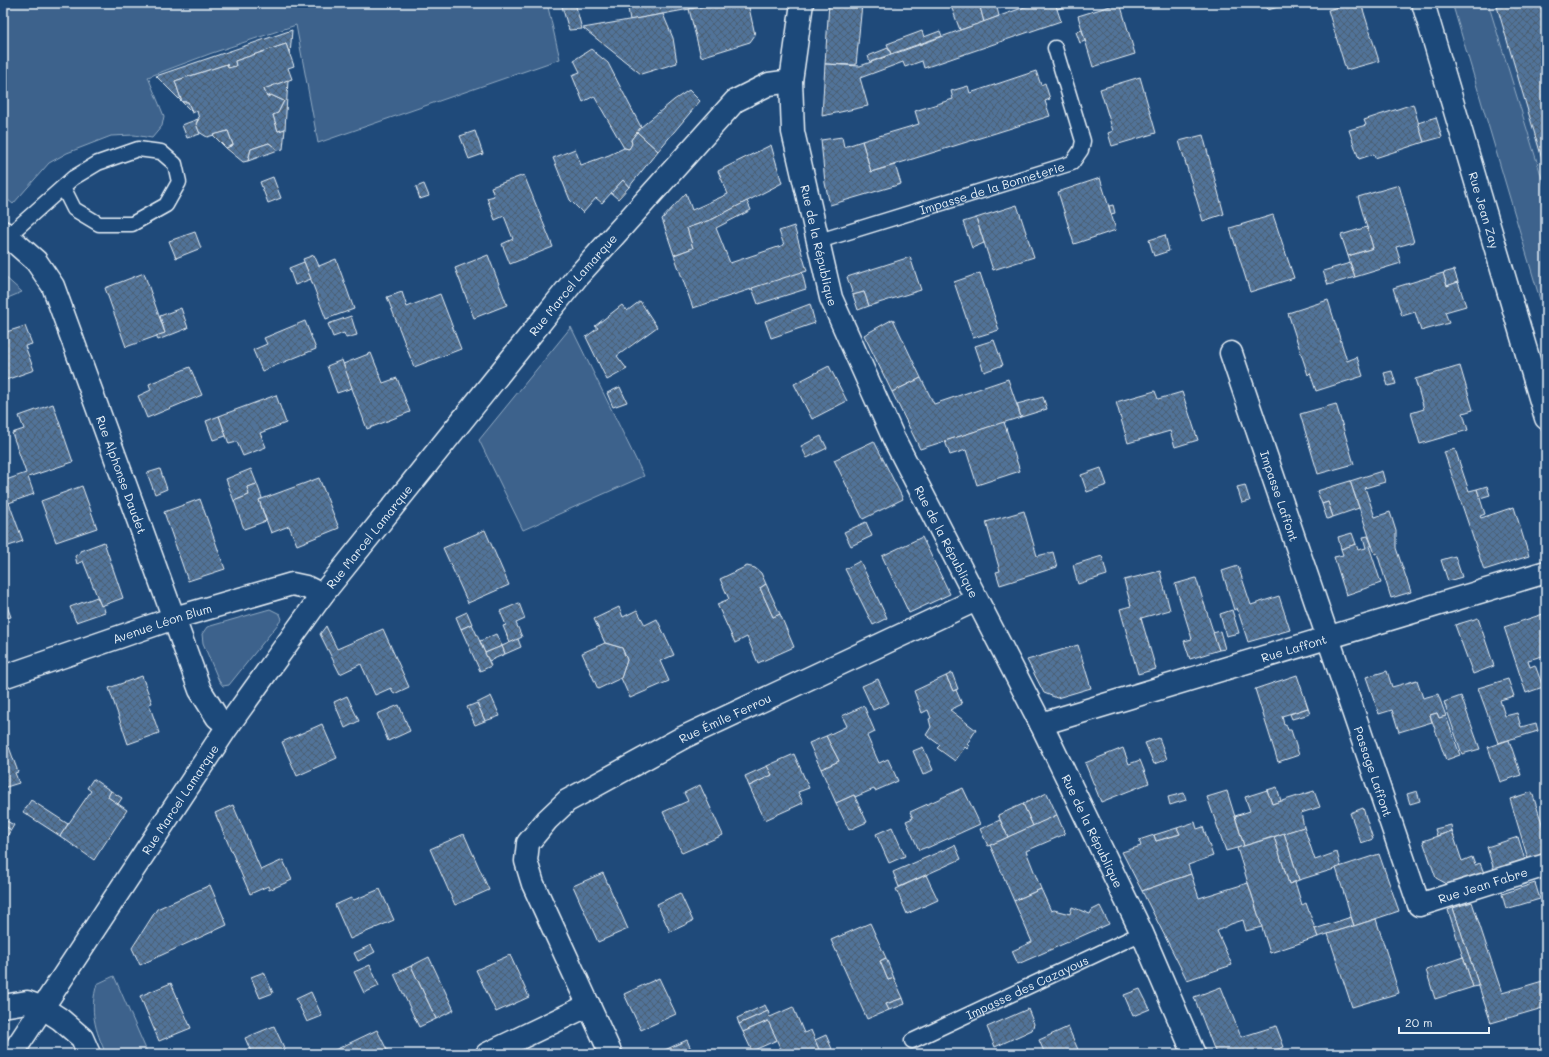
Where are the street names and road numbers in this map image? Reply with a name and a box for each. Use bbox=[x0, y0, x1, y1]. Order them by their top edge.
street label: Impasse de la Bonneterie bbox=[917, 158, 1067, 218]
street label: Rue Jean Zay bbox=[1465, 170, 1503, 250]
street label: Rue de la République bbox=[797, 183, 842, 308]
street label: Rue Marcel Lamarque bbox=[525, 230, 620, 339]
street label: Rue Alphonse Daudet bbox=[93, 413, 150, 536]
street label: Impasse Laffont bbox=[1257, 448, 1303, 543]
street label: Rue Marcel Lamarque bbox=[322, 481, 415, 592]
street label: Rue de la République bbox=[911, 483, 982, 600]
street label: Avenue Léon Blum bbox=[110, 600, 214, 647]
street label: Rue Laffont bbox=[1259, 630, 1329, 665]
street label: Rue Émile Ferrou bbox=[676, 689, 773, 746]
street label: Passage Laffont bbox=[1351, 724, 1396, 819]
street label: Rue Marcel Lamarque bbox=[138, 741, 222, 857]
street label: Rue de la République bbox=[1059, 772, 1127, 890]
street label: Rue Jean Fabre bbox=[1436, 863, 1529, 906]
street label: Impasse des Cazayous bbox=[963, 951, 1091, 1023]

